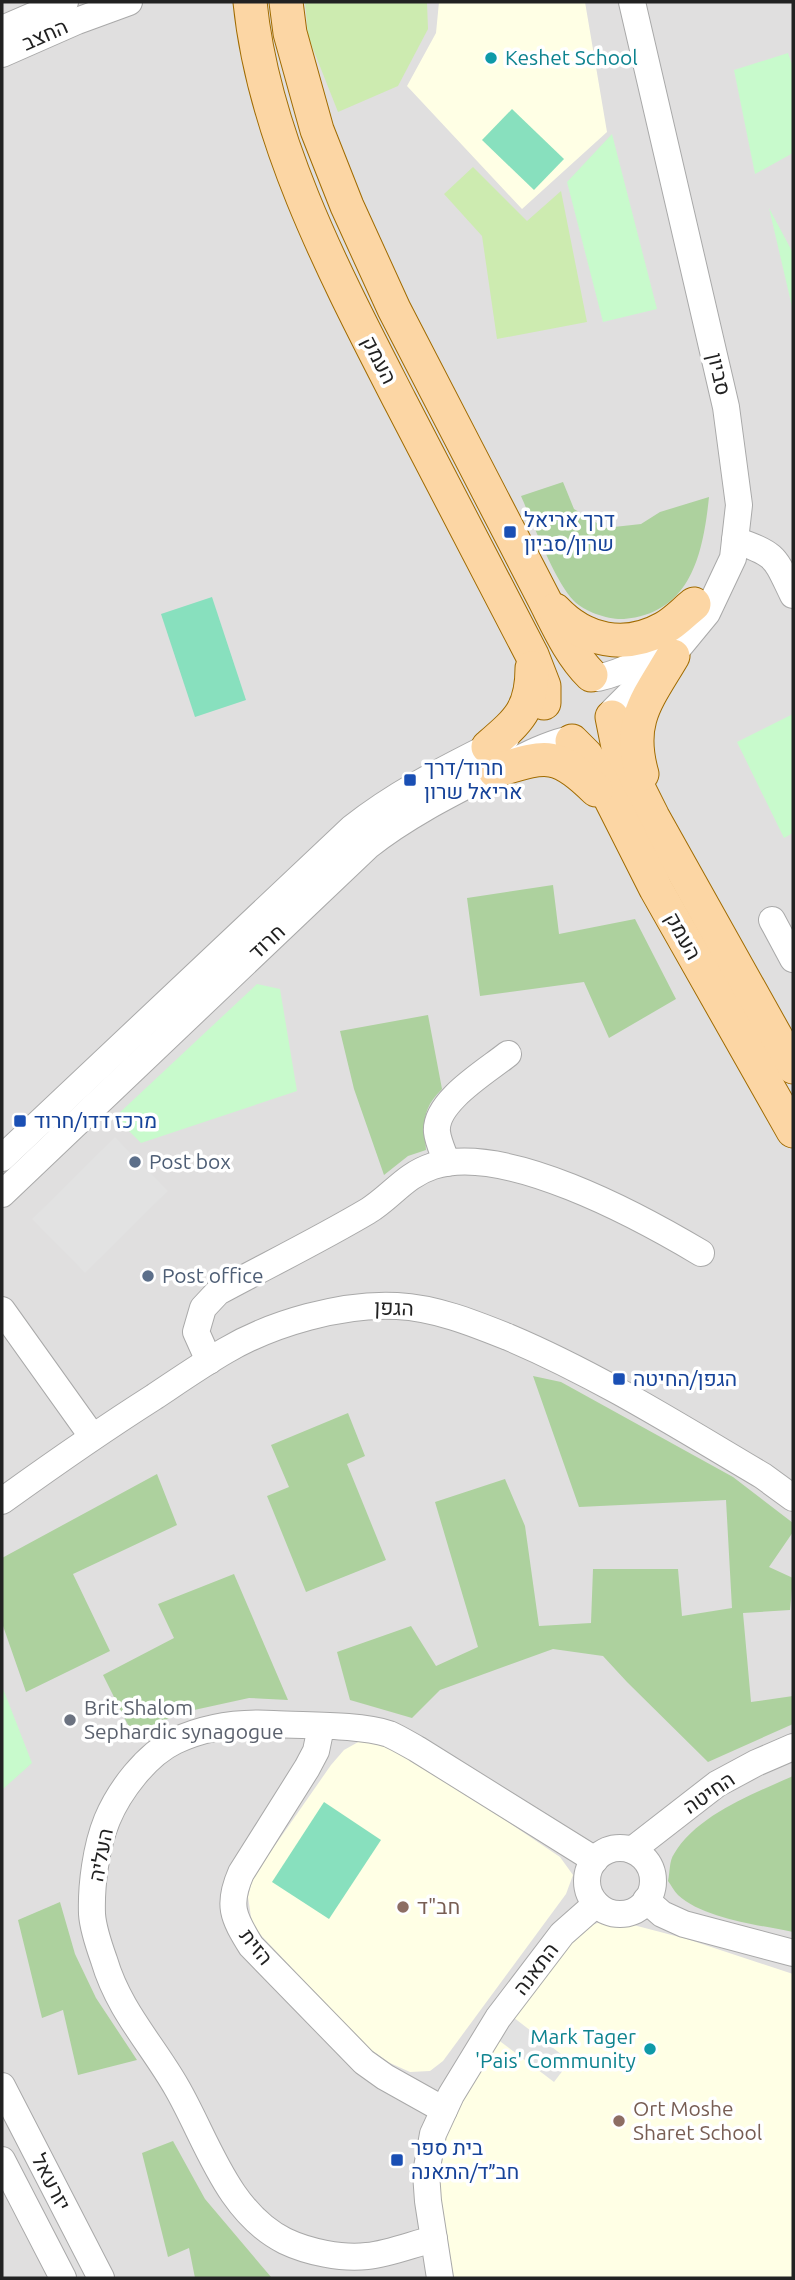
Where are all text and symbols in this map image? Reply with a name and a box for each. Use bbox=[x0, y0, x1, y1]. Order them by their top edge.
street label: החצב bbox=[18, 13, 71, 55]
place label: Keshet School bbox=[505, 45, 638, 69]
marker: Keshet School bbox=[483, 50, 499, 66]
street label: העמק bbox=[358, 331, 402, 388]
street label: סביון bbox=[703, 350, 737, 397]
place label: דרך אריאל שרון/סביון bbox=[524, 507, 615, 555]
marker: דרך אריאל שרון/סביון bbox=[502, 524, 518, 540]
place label: חרוד/דרך אריאל שרון bbox=[424, 755, 522, 803]
marker: חרוד/דרך אריאל שרון bbox=[402, 772, 418, 788]
street label: העמק bbox=[661, 907, 707, 964]
street label: חרוד bbox=[243, 919, 289, 964]
place label: מרכז דדו/חרוד bbox=[34, 1108, 157, 1132]
marker: מרכז דדו/חרוד bbox=[12, 1113, 28, 1129]
place label: Post box bbox=[149, 1149, 231, 1173]
marker: Post box bbox=[127, 1154, 143, 1170]
place label: Post office bbox=[162, 1263, 263, 1287]
marker: Post office bbox=[140, 1268, 156, 1284]
street label: הגפן bbox=[374, 1294, 414, 1320]
place label: הגפן/החיטה bbox=[633, 1366, 737, 1390]
marker: הגפן/החיטה bbox=[611, 1371, 627, 1387]
place label: Brit Shalom Sephardic synagogue bbox=[84, 1695, 284, 1743]
marker: Brit Shalom Sephardic synagogue bbox=[62, 1712, 78, 1728]
street label: החיטה bbox=[678, 1766, 739, 1818]
street label: העליה bbox=[83, 1826, 117, 1884]
place label: חב"ד bbox=[417, 1894, 460, 1918]
marker: חב"ד bbox=[395, 1899, 411, 1915]
street label: הזית bbox=[235, 1924, 278, 1969]
street label: התאנה bbox=[508, 1938, 563, 1999]
place label: Mark Tager 'Pais' Community bbox=[475, 2024, 636, 2072]
marker: Mark Tager 'Pais' Community bbox=[642, 2041, 658, 2057]
place label: Ort Moshe Sharet School bbox=[633, 2096, 762, 2144]
marker: Ort Moshe Sharet School bbox=[611, 2113, 627, 2129]
place label: בית ספר חב״ד/התאנה bbox=[411, 2135, 519, 2183]
street label: יזרעאל bbox=[27, 2149, 76, 2214]
marker: בית ספר חב״ד/התאנה bbox=[389, 2152, 405, 2168]

